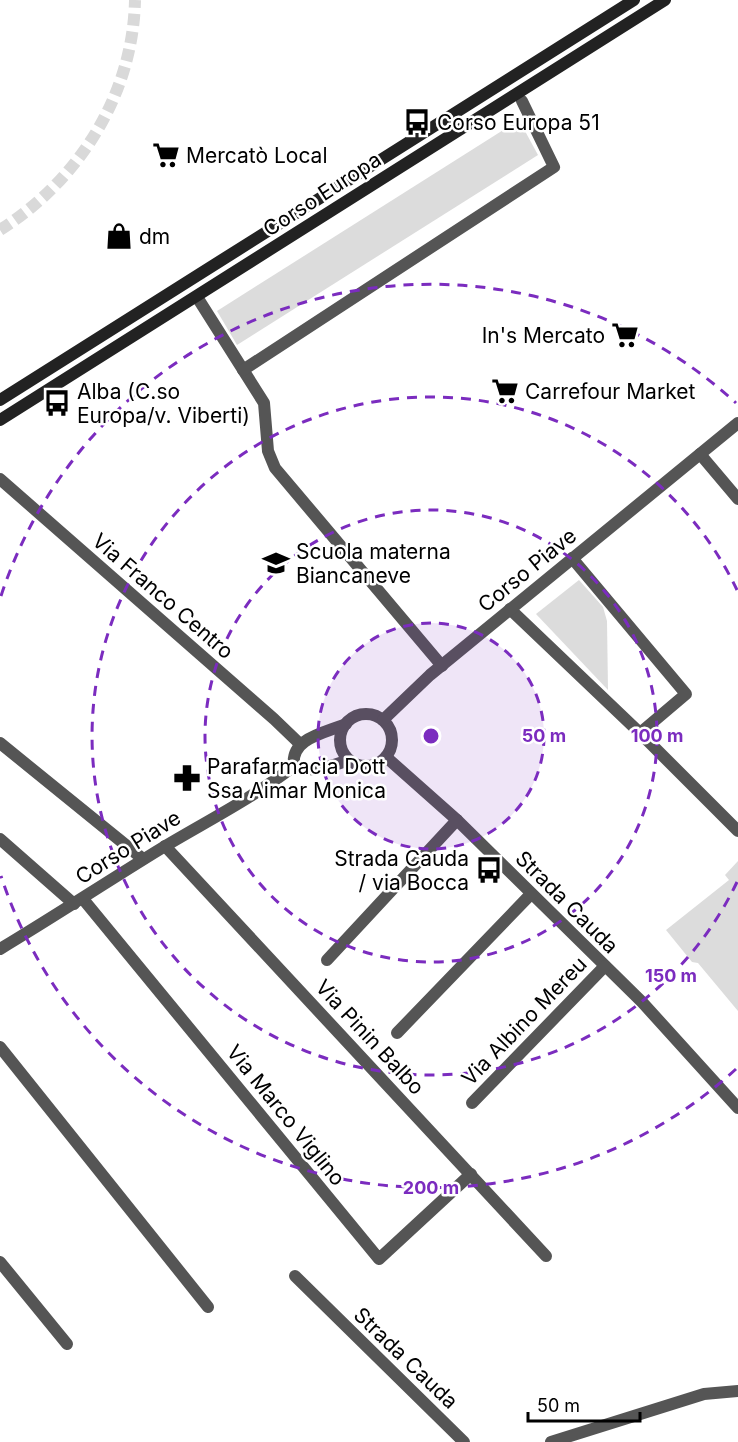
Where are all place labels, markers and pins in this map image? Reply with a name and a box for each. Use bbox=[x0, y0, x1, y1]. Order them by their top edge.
bus stop icon: Corso Europa 51 bbox=[402, 107, 432, 137]
place label: Corso Europa 51 bbox=[437, 110, 600, 135]
supermarket icon: Mercatò Local bbox=[151, 140, 181, 170]
place label: Mercatò Local bbox=[186, 143, 327, 168]
shop icon: dm bbox=[104, 221, 134, 251]
place label: dm bbox=[139, 224, 170, 249]
supermarket icon: In's Mercato bbox=[610, 320, 640, 350]
place label: In's Mercato bbox=[482, 323, 605, 348]
supermarket icon: Carrefour Market bbox=[490, 376, 520, 406]
place label: Alba (C.so Europa/v. Viberti) bbox=[77, 379, 250, 428]
place label: Carrefour Market bbox=[525, 379, 695, 404]
bus stop icon: Alba (C.so Europa/v. Viberti) bbox=[42, 388, 72, 418]
place label: Scuola materna Biancaneve bbox=[296, 539, 451, 588]
school or university icon: Scuola materna Biancaneve bbox=[261, 548, 291, 578]
centre of rings bbox=[421, 726, 441, 746]
place label: Parafarmacia Dott Ssa Aimar Monica bbox=[207, 754, 386, 803]
pharmacy icon: Parafarmacia Dott Ssa Aimar Monica bbox=[172, 763, 202, 793]
place label: Strada Cauda / via Bocca bbox=[334, 846, 469, 895]
bus stop icon: Strada Cauda / via Bocca bbox=[474, 855, 504, 885]

